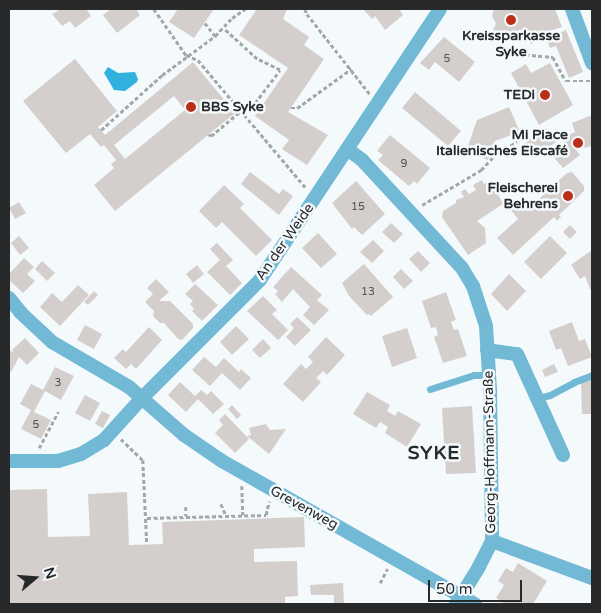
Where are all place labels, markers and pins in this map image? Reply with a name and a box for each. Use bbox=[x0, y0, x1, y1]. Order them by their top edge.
marker: Kreissparkasse Syke bbox=[505, 14, 517, 26]
place label: Kreissparkasse Syke bbox=[462, 28, 560, 60]
place label: TEDi bbox=[504, 87, 535, 103]
marker: TEDi bbox=[539, 89, 551, 101]
place label: BBS Syke bbox=[201, 99, 264, 115]
marker: BBS Syke bbox=[185, 101, 197, 113]
place label: Mi Piace Italienisches Eiscafé bbox=[436, 127, 568, 160]
marker: Mi Piace Italienisches Eiscafé bbox=[572, 137, 584, 149]
place label: Fleischerei Behrens bbox=[487, 180, 558, 212]
marker: Fleischerei Behrens bbox=[562, 190, 574, 202]

